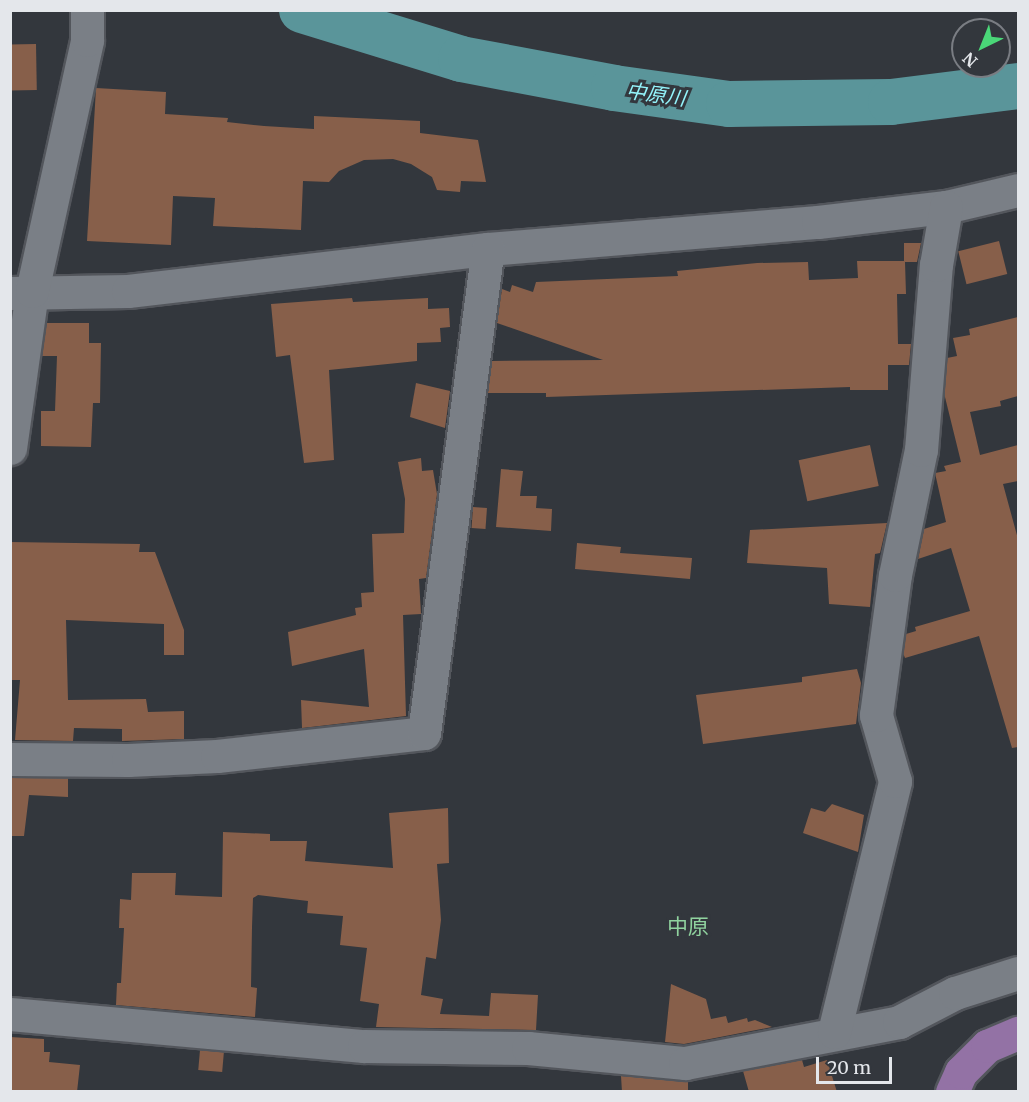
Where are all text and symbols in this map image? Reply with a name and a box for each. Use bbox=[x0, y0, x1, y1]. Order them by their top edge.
north arrow bbox=[951, 18, 1011, 78]
text: N bbox=[959, 48, 982, 71]
water label: 中原川 bbox=[625, 78, 687, 110]
district label: 中原 bbox=[667, 914, 709, 940]
scale bar bbox=[819, 1045, 896, 1083]
text: 20 m bbox=[827, 1056, 871, 1079]

